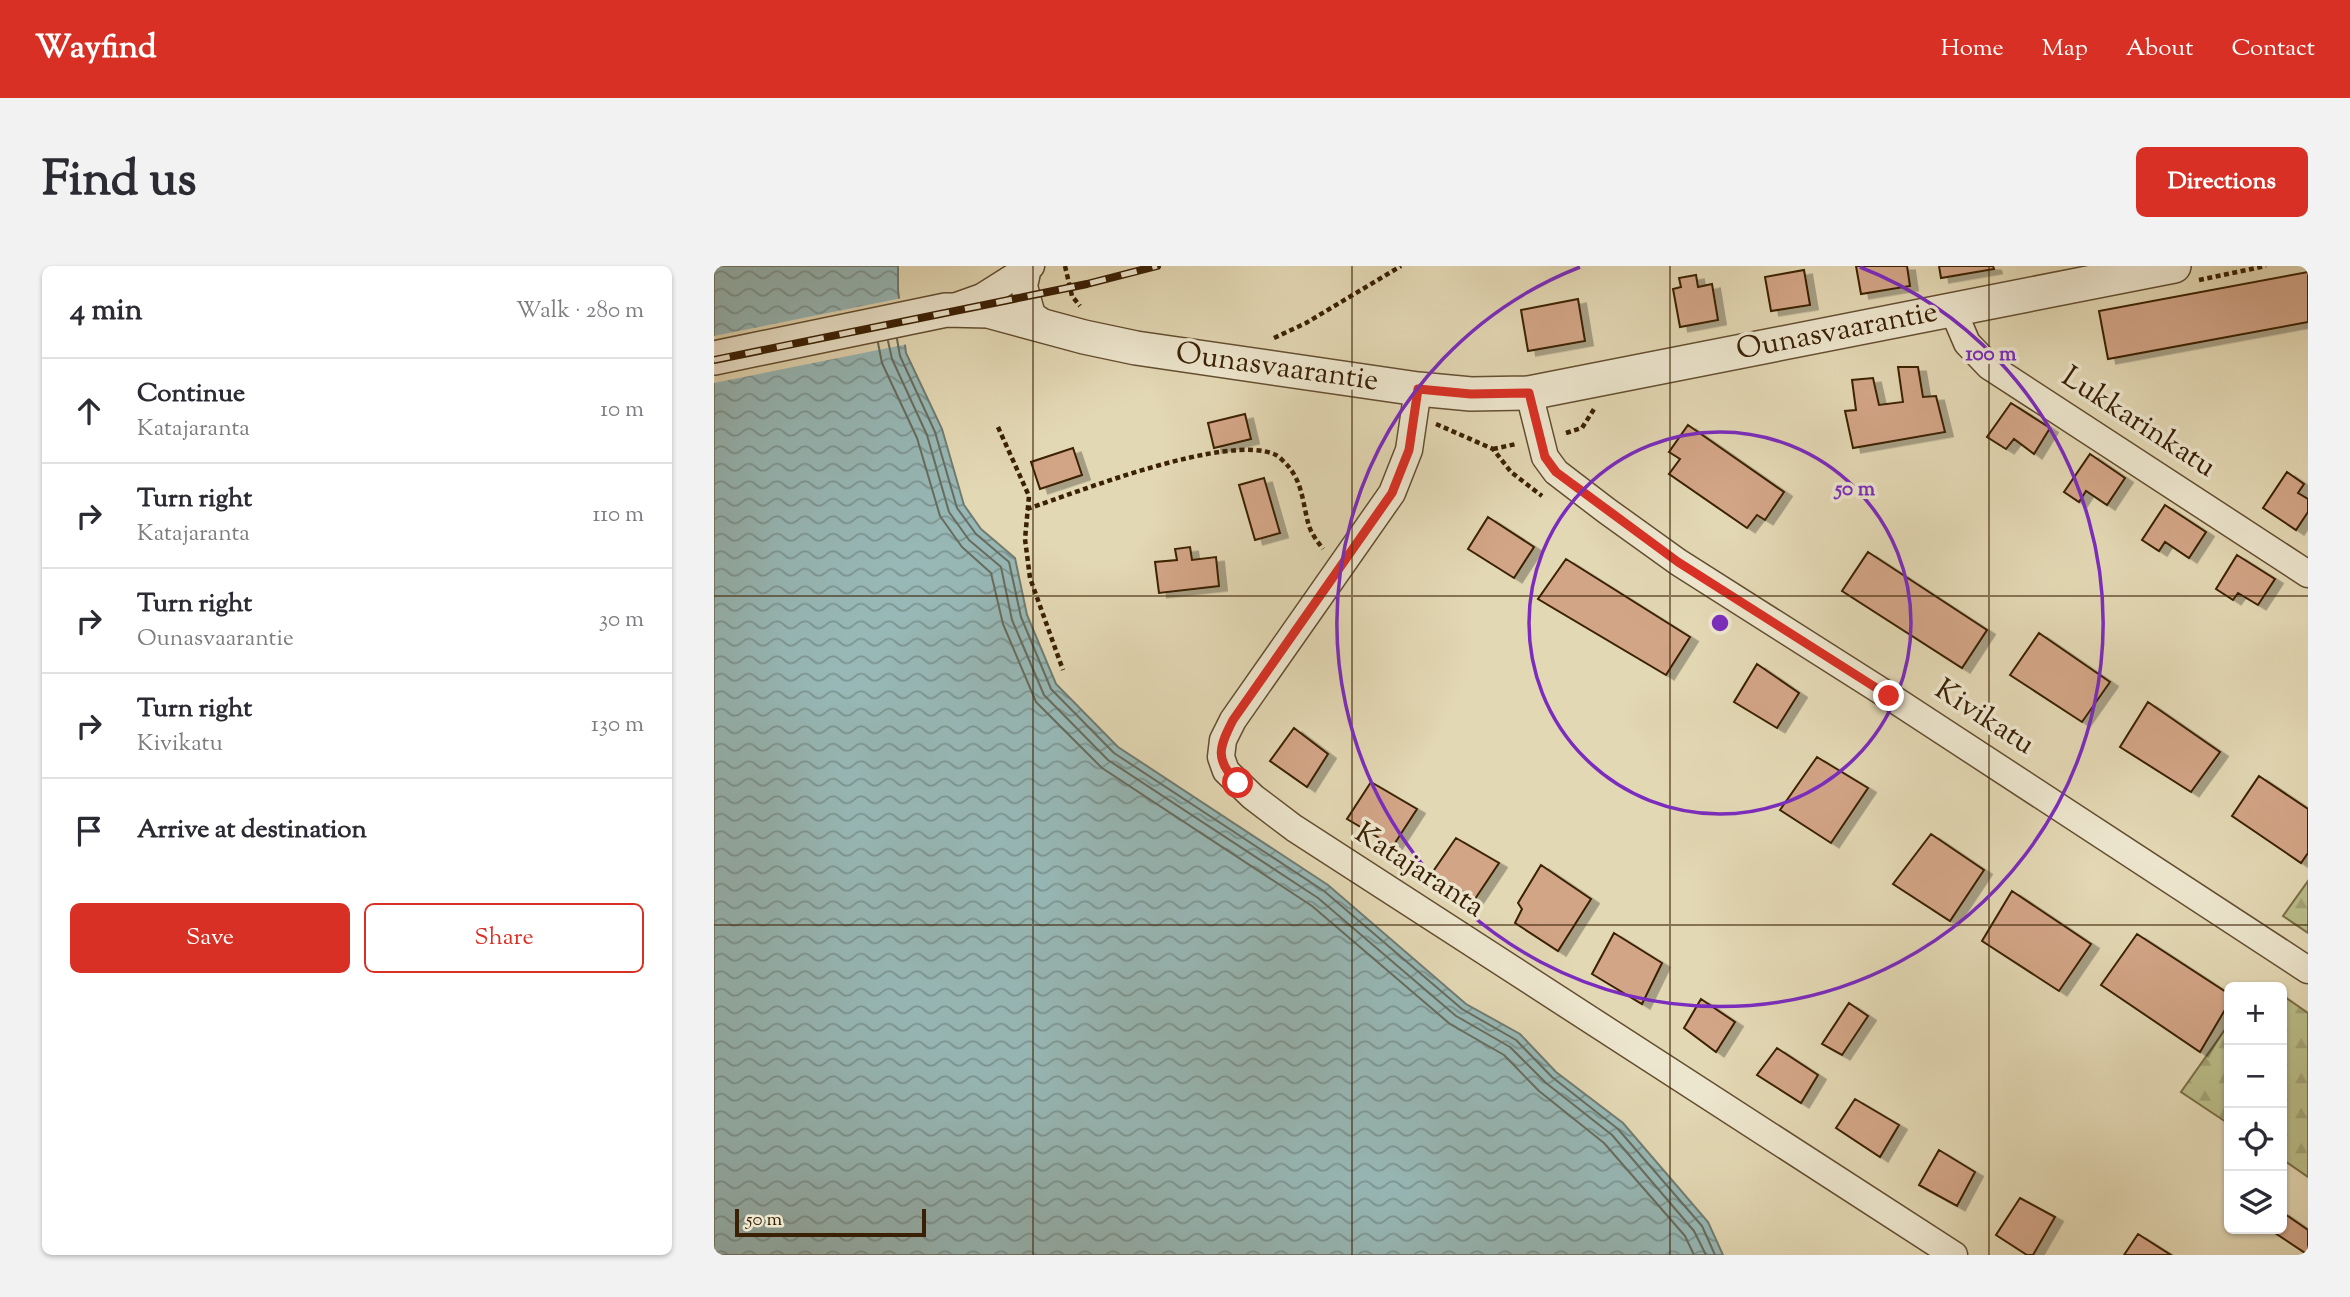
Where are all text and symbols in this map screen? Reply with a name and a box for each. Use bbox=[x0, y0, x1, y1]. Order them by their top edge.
text: Wayfind bbox=[35, 25, 157, 73]
text: Home bbox=[1941, 32, 2004, 66]
text: Map bbox=[2042, 32, 2088, 66]
text: About bbox=[2126, 32, 2193, 66]
text: Contact bbox=[2231, 32, 2315, 66]
text: Find us bbox=[42, 147, 196, 217]
button: Directions bbox=[2136, 147, 2308, 217]
text: 4 min bbox=[70, 290, 143, 333]
street label: Ounasvaarantie bbox=[1733, 291, 1941, 373]
text: Walk · 280 m bbox=[516, 295, 644, 328]
street label: Ounasvaarantie bbox=[1173, 332, 1381, 404]
text: 100 m bbox=[1966, 340, 2017, 370]
street label: Lukkarinkatu bbox=[2052, 357, 2224, 489]
text: Continue bbox=[137, 376, 245, 413]
icon: ahead bbox=[70, 392, 108, 430]
text: 10 m bbox=[600, 394, 644, 427]
text: Katajaranta bbox=[137, 413, 250, 446]
text: 50 m bbox=[1833, 475, 1876, 505]
text: Turn right bbox=[137, 481, 252, 518]
icon: right bbox=[70, 497, 108, 535]
text: 110 m bbox=[593, 499, 644, 532]
text: Katajaranta bbox=[137, 518, 250, 551]
text: Turn right bbox=[137, 586, 252, 623]
icon: right bbox=[70, 602, 108, 640]
text: 30 m bbox=[599, 604, 644, 637]
centre of rings bbox=[1708, 611, 1732, 635]
text: Ounasvaarantie bbox=[137, 623, 294, 656]
street label: Kivikatu bbox=[1925, 670, 2043, 766]
route end bbox=[1873, 680, 1904, 711]
text: Turn right bbox=[137, 691, 252, 728]
icon: right bbox=[70, 707, 108, 745]
text: 130 m bbox=[591, 709, 644, 742]
text: Kivikatu bbox=[137, 728, 223, 761]
route start bbox=[1222, 767, 1253, 798]
icon: arrive bbox=[70, 812, 108, 850]
text: Arrive at destination bbox=[137, 812, 367, 849]
street label: Katajaranta bbox=[1345, 813, 1493, 929]
button: Save bbox=[70, 903, 350, 973]
button: Share bbox=[364, 903, 644, 973]
map controls bbox=[2224, 982, 2287, 1234]
button: + bbox=[2224, 982, 2287, 1045]
button: − bbox=[2224, 1045, 2287, 1108]
button: locate bbox=[2224, 1108, 2287, 1171]
button: layers bbox=[2224, 1171, 2287, 1234]
scale bar bbox=[735, 1206, 926, 1238]
text: 50 m bbox=[746, 1207, 782, 1234]

